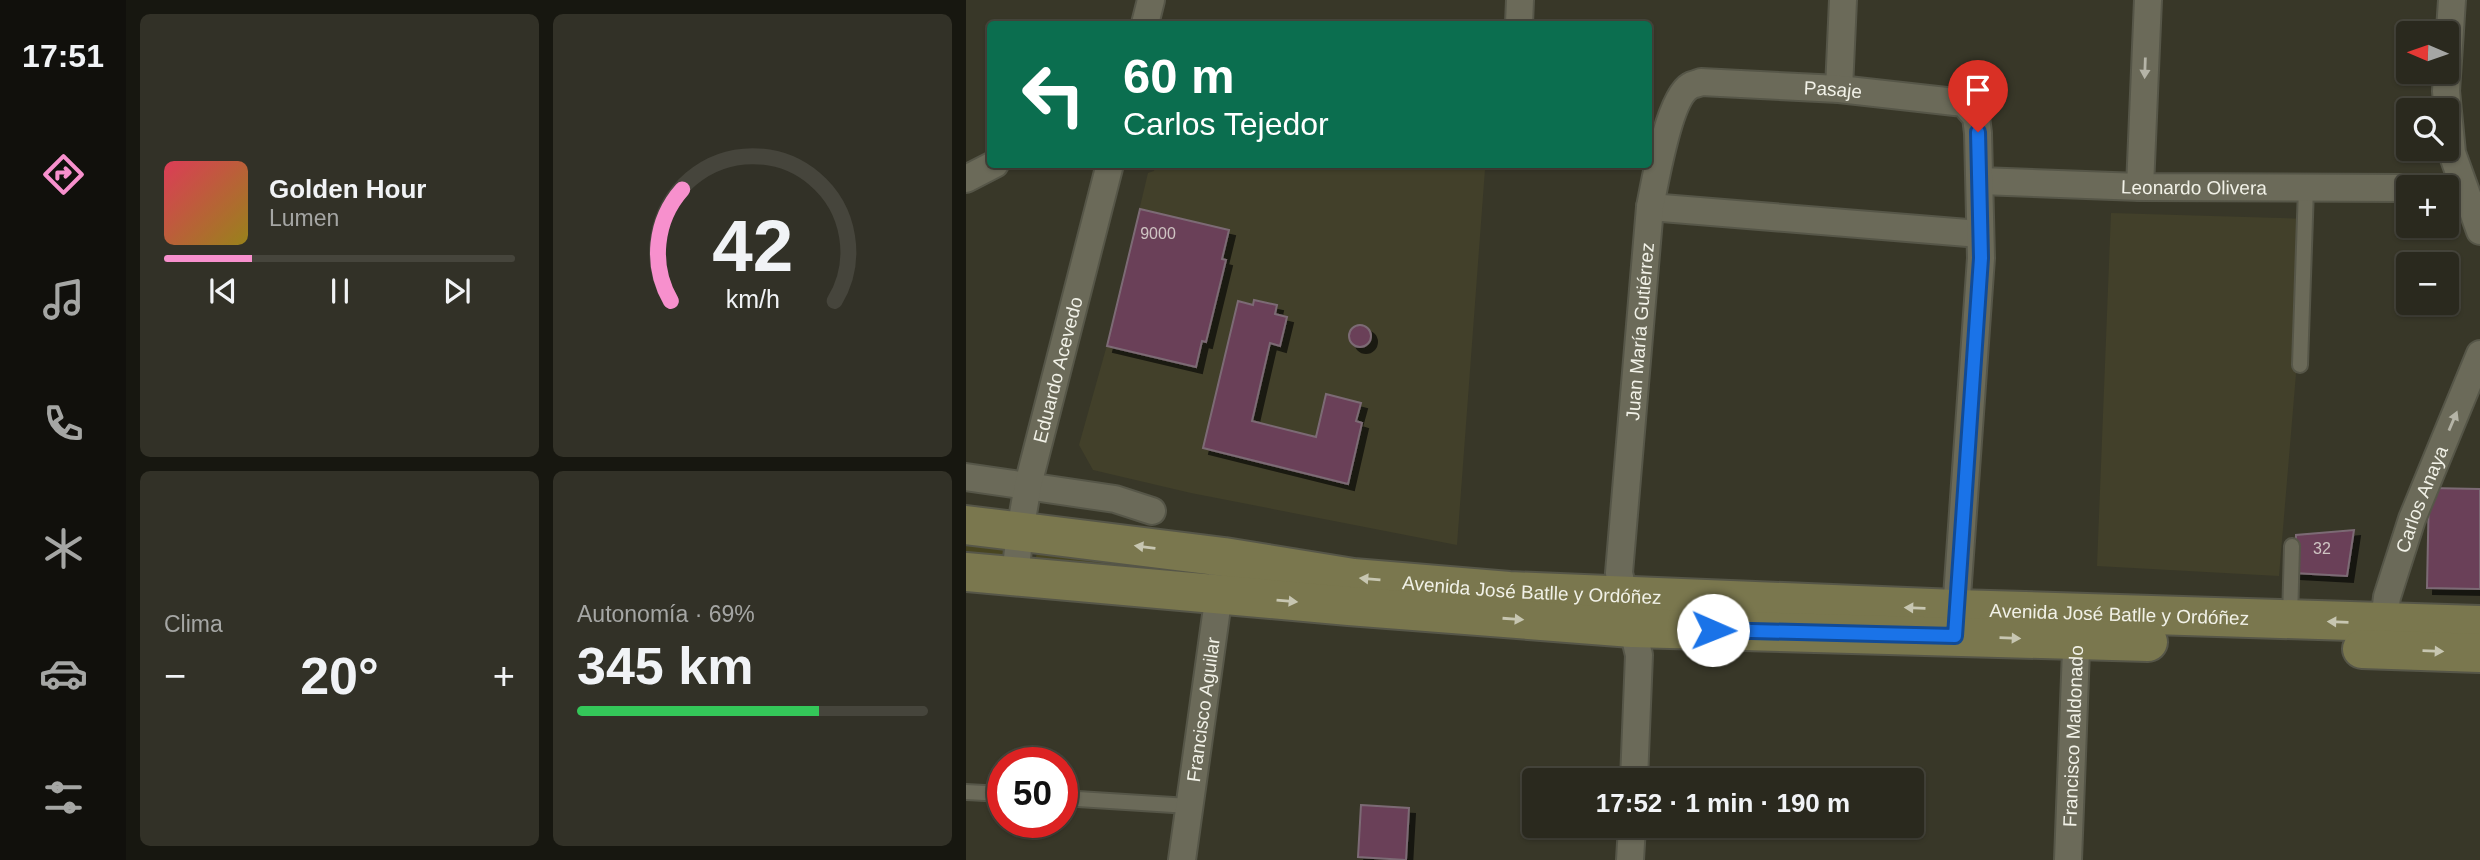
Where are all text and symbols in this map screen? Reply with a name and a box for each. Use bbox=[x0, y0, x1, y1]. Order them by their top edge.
north arrow bbox=[2396, 21, 2459, 84]
map controls bbox=[2396, 21, 2459, 315]
text: 17:51 bbox=[22, 38, 104, 74]
icon: left bbox=[1008, 49, 1099, 140]
text: 60 m bbox=[1123, 49, 1235, 103]
one-way arrow bbox=[2140, 57, 2151, 79]
pin bbox=[1948, 60, 2008, 132]
icon: arrive bbox=[1959, 71, 1997, 109]
street label: Pasaje bbox=[1803, 77, 1863, 102]
button: search bbox=[2396, 98, 2459, 161]
text: Carlos Tejedor bbox=[1123, 106, 1329, 142]
icon: directions bbox=[39, 150, 88, 199]
text: Golden Hour bbox=[269, 174, 426, 204]
button: + bbox=[2396, 175, 2459, 238]
street label: Leonardo Olivera bbox=[2121, 176, 2267, 198]
text: Lumen bbox=[269, 205, 339, 231]
text: 42 bbox=[712, 206, 793, 287]
house number: 9000 bbox=[1140, 225, 1176, 242]
street label: Juan María Gutiérrez bbox=[1621, 242, 1657, 421]
button: − bbox=[2396, 252, 2459, 315]
icon: previous bbox=[204, 272, 242, 310]
icon: pause bbox=[321, 272, 359, 310]
icon: next bbox=[438, 272, 476, 310]
icon: music bbox=[39, 275, 88, 324]
text: km/h bbox=[725, 285, 780, 313]
street label: Eduardo Acevedo bbox=[1029, 294, 1086, 445]
icon: phone bbox=[39, 399, 88, 448]
one-way arrow bbox=[2448, 410, 2459, 431]
street label: Carlos Anaya bbox=[2391, 442, 2452, 555]
icon: climate bbox=[39, 524, 88, 573]
house number: 32 bbox=[2313, 540, 2331, 557]
one-way arrow bbox=[1134, 541, 1156, 552]
street label: Avenida José Batlle y Ordóñez bbox=[1401, 572, 1662, 608]
one-way arrow bbox=[1359, 573, 1381, 584]
position arrow bbox=[1676, 593, 1750, 667]
one-way arrow bbox=[1276, 595, 1298, 606]
street label: Avenida José Batlle y Ordóñez bbox=[1989, 600, 2249, 628]
text: Autonomía · 69% bbox=[577, 601, 755, 627]
one-way arrow bbox=[1904, 602, 1926, 614]
text: Clima bbox=[164, 611, 223, 637]
one-way arrow bbox=[1503, 614, 1525, 625]
one-way arrow bbox=[2327, 616, 2349, 628]
one-way arrow bbox=[1999, 632, 2021, 644]
street label: Francisco Aguilar bbox=[1182, 635, 1223, 783]
text: 345 km bbox=[577, 637, 753, 695]
street label: Francisco Maldonado bbox=[2059, 645, 2087, 827]
one-way arrow bbox=[2422, 646, 2444, 657]
text: 20° bbox=[300, 647, 379, 705]
icon: car bbox=[39, 649, 88, 698]
text: − bbox=[164, 655, 186, 697]
text: + bbox=[493, 655, 515, 697]
speed limit sign: 50 bbox=[987, 747, 1078, 838]
icon: filters bbox=[39, 773, 88, 822]
text: 17:52 · 1 min · 190 m bbox=[1596, 788, 1850, 818]

